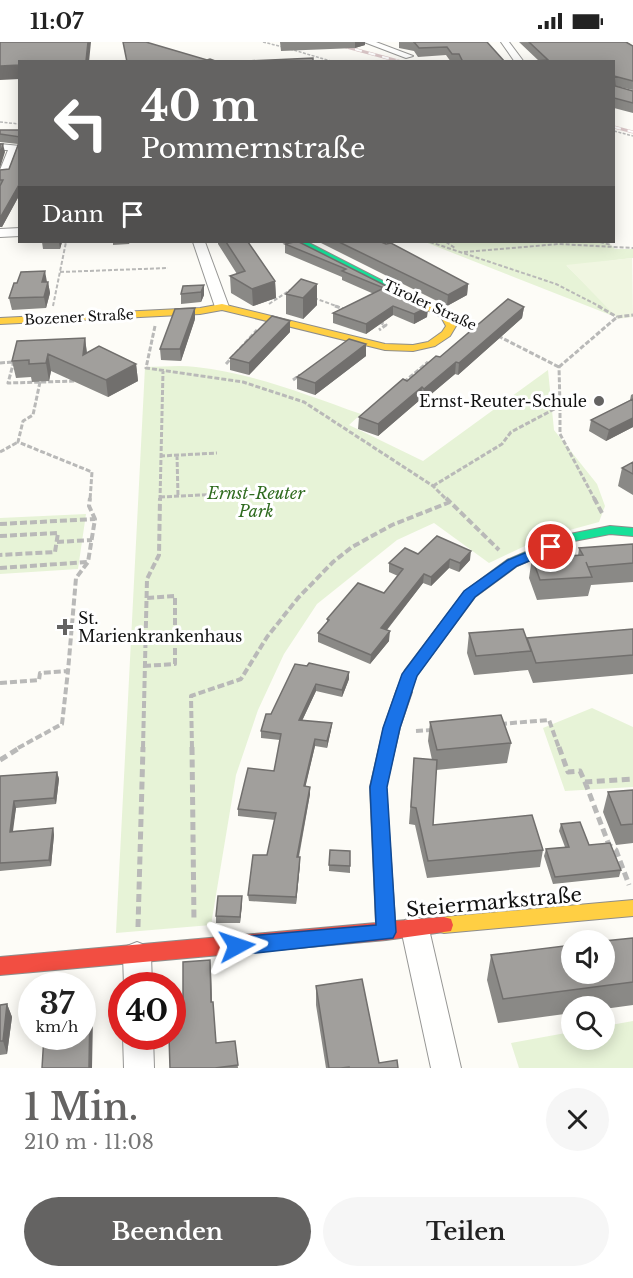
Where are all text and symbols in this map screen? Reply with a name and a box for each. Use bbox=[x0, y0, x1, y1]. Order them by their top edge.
text: 11:07 bbox=[30, 8, 83, 35]
text: 40 m bbox=[141, 80, 258, 132]
icon: left bbox=[42, 84, 120, 162]
text: Pommernstraße bbox=[141, 132, 366, 165]
icon: arrive bbox=[116, 198, 149, 231]
text: Dann bbox=[42, 201, 104, 228]
street label: Tiroler Straße bbox=[381, 276, 479, 334]
street label: Bozener Straße bbox=[24, 305, 134, 329]
place label: Ernst-Reuter-Schule bbox=[419, 391, 587, 411]
marker: Ernst-Reuter-Schule bbox=[592, 394, 606, 408]
park label: Ernst-Reuter Park bbox=[206, 483, 305, 521]
pin bbox=[525, 521, 576, 572]
icon: arrive bbox=[534, 530, 567, 563]
place label: St. Marienkrankenhaus bbox=[78, 608, 242, 646]
marker: St. Marienkrankenhaus bbox=[56, 618, 74, 636]
street label: Steiermarkstraße bbox=[405, 882, 583, 922]
position arrow bbox=[205, 914, 269, 978]
map controls bbox=[561, 930, 615, 1050]
button: sound bbox=[561, 930, 615, 984]
speed limit sign: 40 bbox=[108, 972, 186, 1050]
text: 37 bbox=[40, 985, 74, 1022]
button: search bbox=[561, 996, 615, 1050]
text: km/h bbox=[36, 1017, 78, 1036]
text: 1 Min. bbox=[24, 1085, 138, 1130]
button: close bbox=[546, 1088, 609, 1151]
text: 210 m · 11:08 bbox=[24, 1130, 154, 1154]
button: Beenden bbox=[24, 1197, 311, 1266]
button: Teilen bbox=[323, 1197, 609, 1266]

